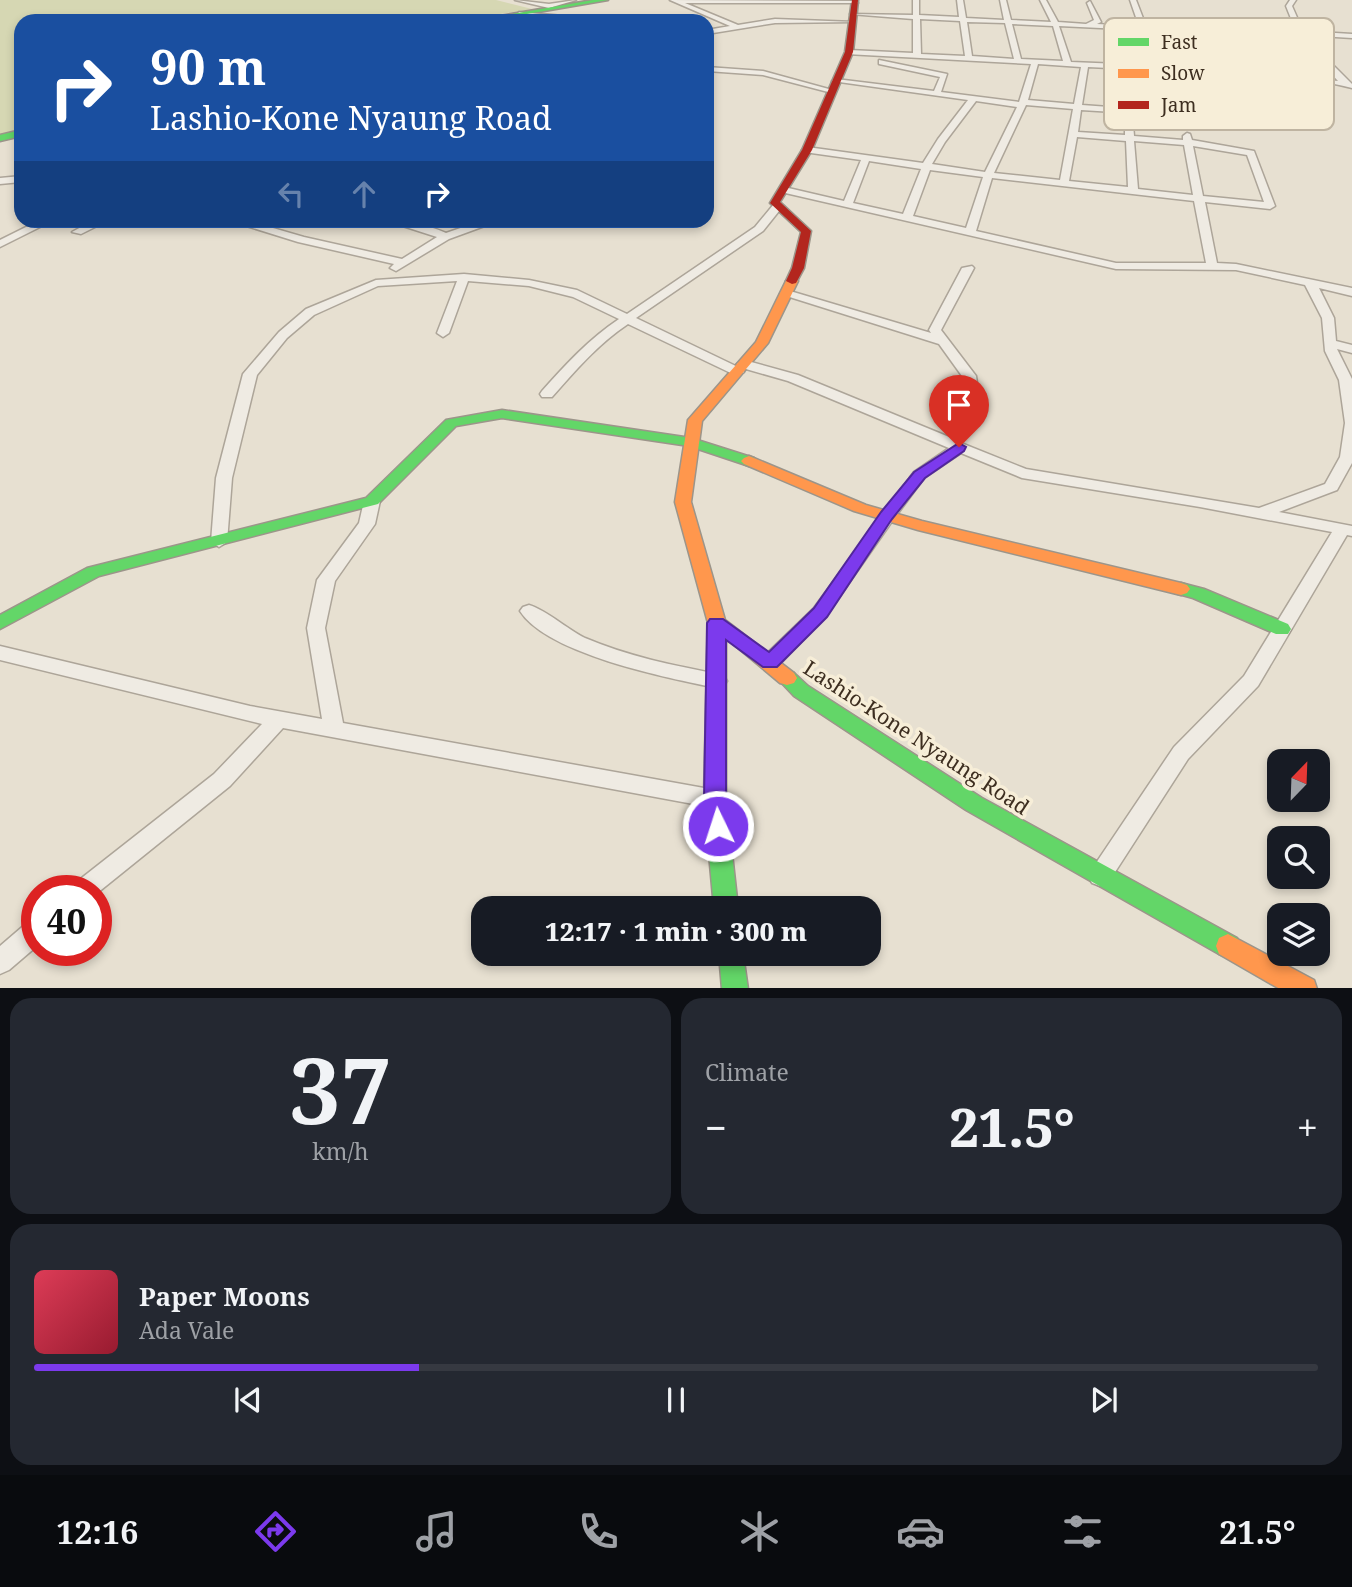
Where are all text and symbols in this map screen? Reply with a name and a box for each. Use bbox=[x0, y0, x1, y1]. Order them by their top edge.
legend bbox=[1104, 18, 1334, 130]
text: Fast bbox=[1161, 29, 1198, 55]
text: 90 m bbox=[150, 33, 266, 99]
icon: right bbox=[35, 42, 126, 133]
text: Slow bbox=[1161, 60, 1205, 86]
text: Jam bbox=[1160, 92, 1196, 118]
text: Lashio-Kone Nyaung Road bbox=[150, 96, 552, 139]
icon: left bbox=[272, 175, 310, 213]
icon: ahead bbox=[345, 175, 383, 213]
icon: right bbox=[418, 175, 456, 213]
pin bbox=[929, 375, 989, 447]
icon: arrive bbox=[940, 386, 978, 424]
street label: Lashio-Kone Nyaung Road bbox=[798, 654, 1035, 821]
north arrow bbox=[1267, 749, 1330, 812]
map controls bbox=[1267, 749, 1330, 966]
position arrow bbox=[681, 789, 755, 863]
button: search bbox=[1267, 826, 1330, 889]
speed limit sign: 40 bbox=[21, 875, 112, 966]
button: layers bbox=[1267, 903, 1330, 966]
text: 12:17 · 1 min · 300 m bbox=[545, 913, 807, 949]
text: 37 bbox=[289, 1027, 392, 1151]
text: Climate bbox=[705, 1056, 789, 1088]
text: 21.5° bbox=[949, 1091, 1075, 1162]
text: − bbox=[705, 1101, 727, 1153]
text: + bbox=[1297, 1101, 1318, 1153]
text: km/h bbox=[312, 1135, 369, 1167]
text: Paper Moons bbox=[139, 1278, 310, 1314]
text: Ada Vale bbox=[139, 1314, 234, 1346]
icon: previous bbox=[229, 1381, 267, 1419]
icon: pause bbox=[657, 1381, 695, 1419]
icon: next bbox=[1085, 1381, 1123, 1419]
icon: directions bbox=[251, 1507, 300, 1556]
icon: music bbox=[412, 1507, 461, 1556]
icon: phone bbox=[574, 1507, 623, 1556]
icon: climate bbox=[735, 1507, 784, 1556]
icon: car bbox=[896, 1507, 945, 1556]
icon: filters bbox=[1058, 1507, 1107, 1556]
text: 12:16 bbox=[56, 1510, 138, 1553]
text: 21.5° bbox=[1219, 1510, 1296, 1553]

